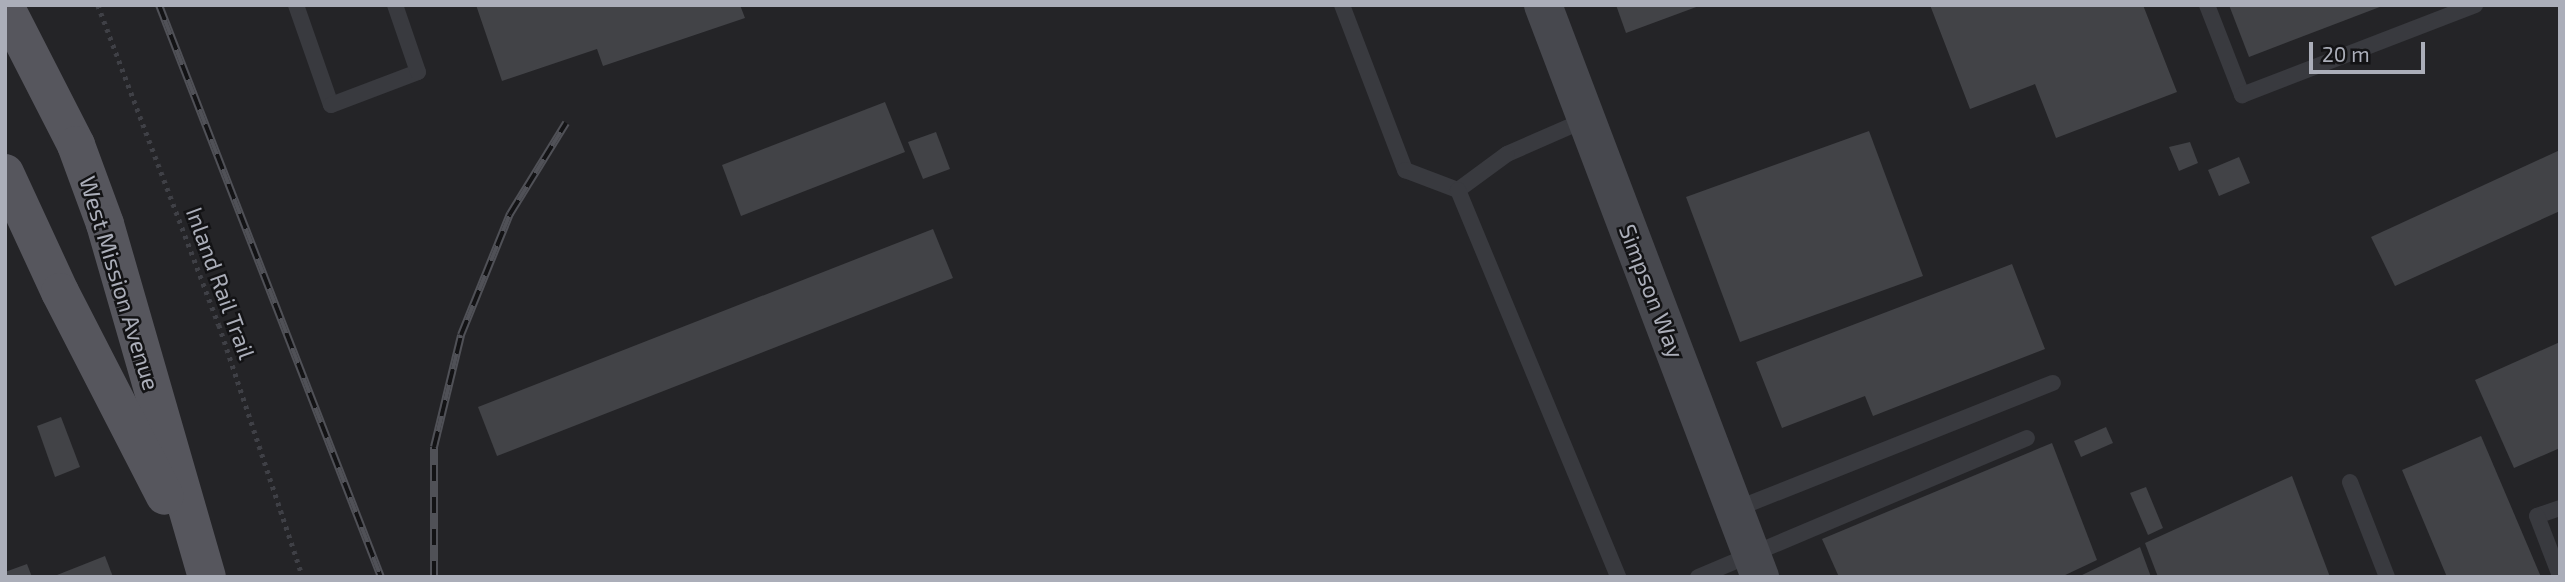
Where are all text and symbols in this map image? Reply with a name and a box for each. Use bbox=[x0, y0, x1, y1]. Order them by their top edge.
scale bar bbox=[2313, 28, 2428, 72]
text: 20 m bbox=[2322, 41, 2370, 66]
street label: West Mission Avenue bbox=[74, 172, 166, 394]
street label: Inland Rail Trail bbox=[181, 203, 261, 363]
street label: Simpson Way bbox=[1614, 220, 1690, 362]

